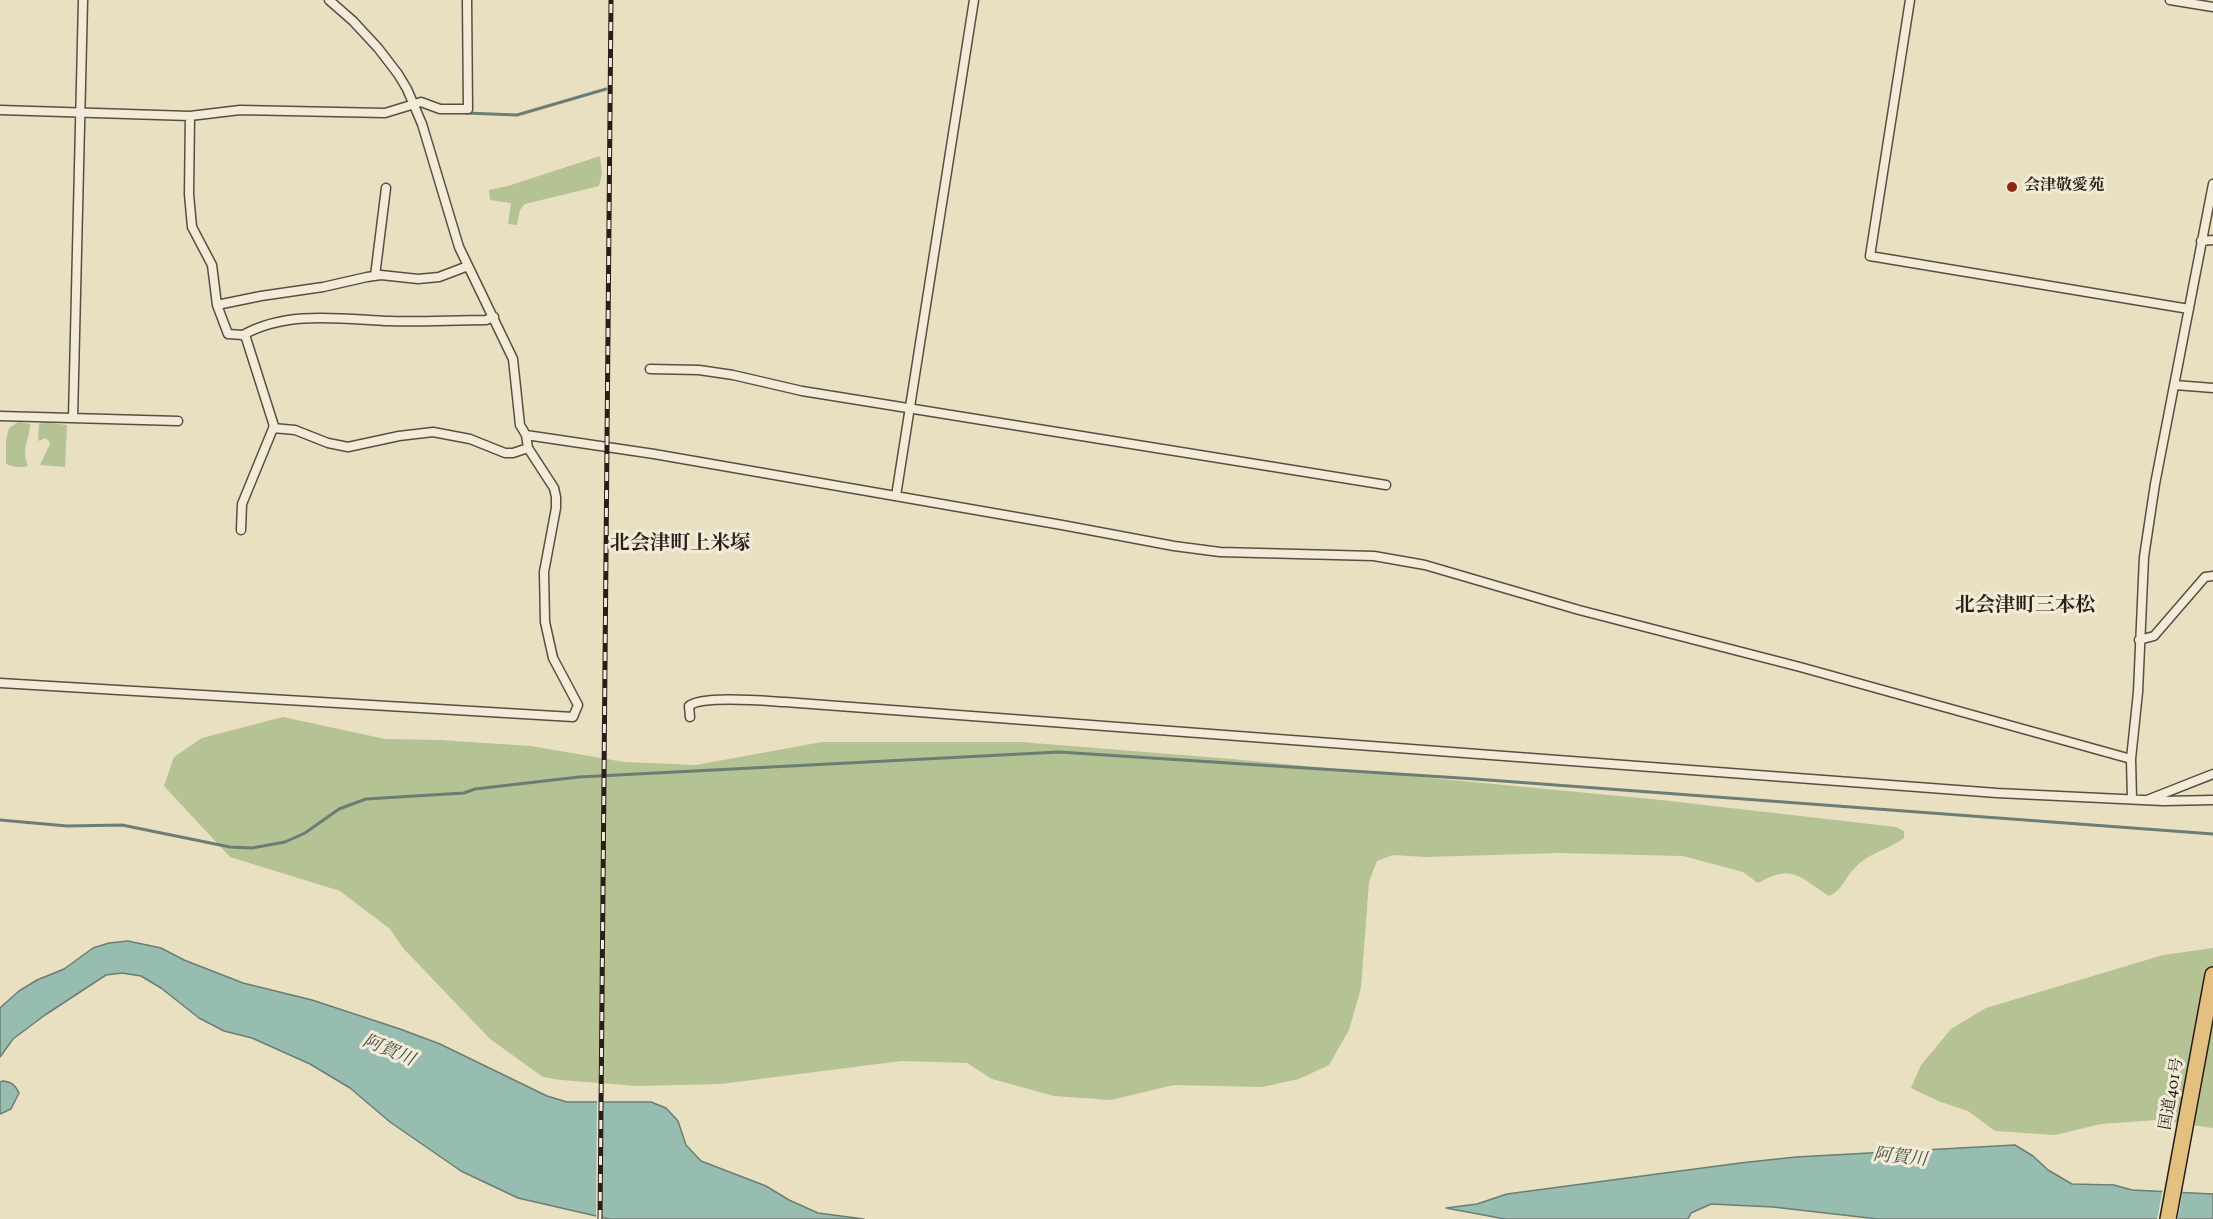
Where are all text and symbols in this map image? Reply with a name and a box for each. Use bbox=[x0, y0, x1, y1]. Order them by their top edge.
place label: 会津敬愛苑 bbox=[2024, 177, 2104, 197]
marker: 会津敬愛苑 bbox=[2005, 180, 2019, 194]
district label: 北会津町上米塚 bbox=[610, 533, 750, 557]
district label: 北会津町三本松 bbox=[1955, 595, 2095, 619]
water label: 阿賀川 bbox=[359, 1032, 417, 1072]
street label: 国道401号 bbox=[2157, 1056, 2189, 1132]
water label: 阿賀川 bbox=[1872, 1145, 1928, 1173]

